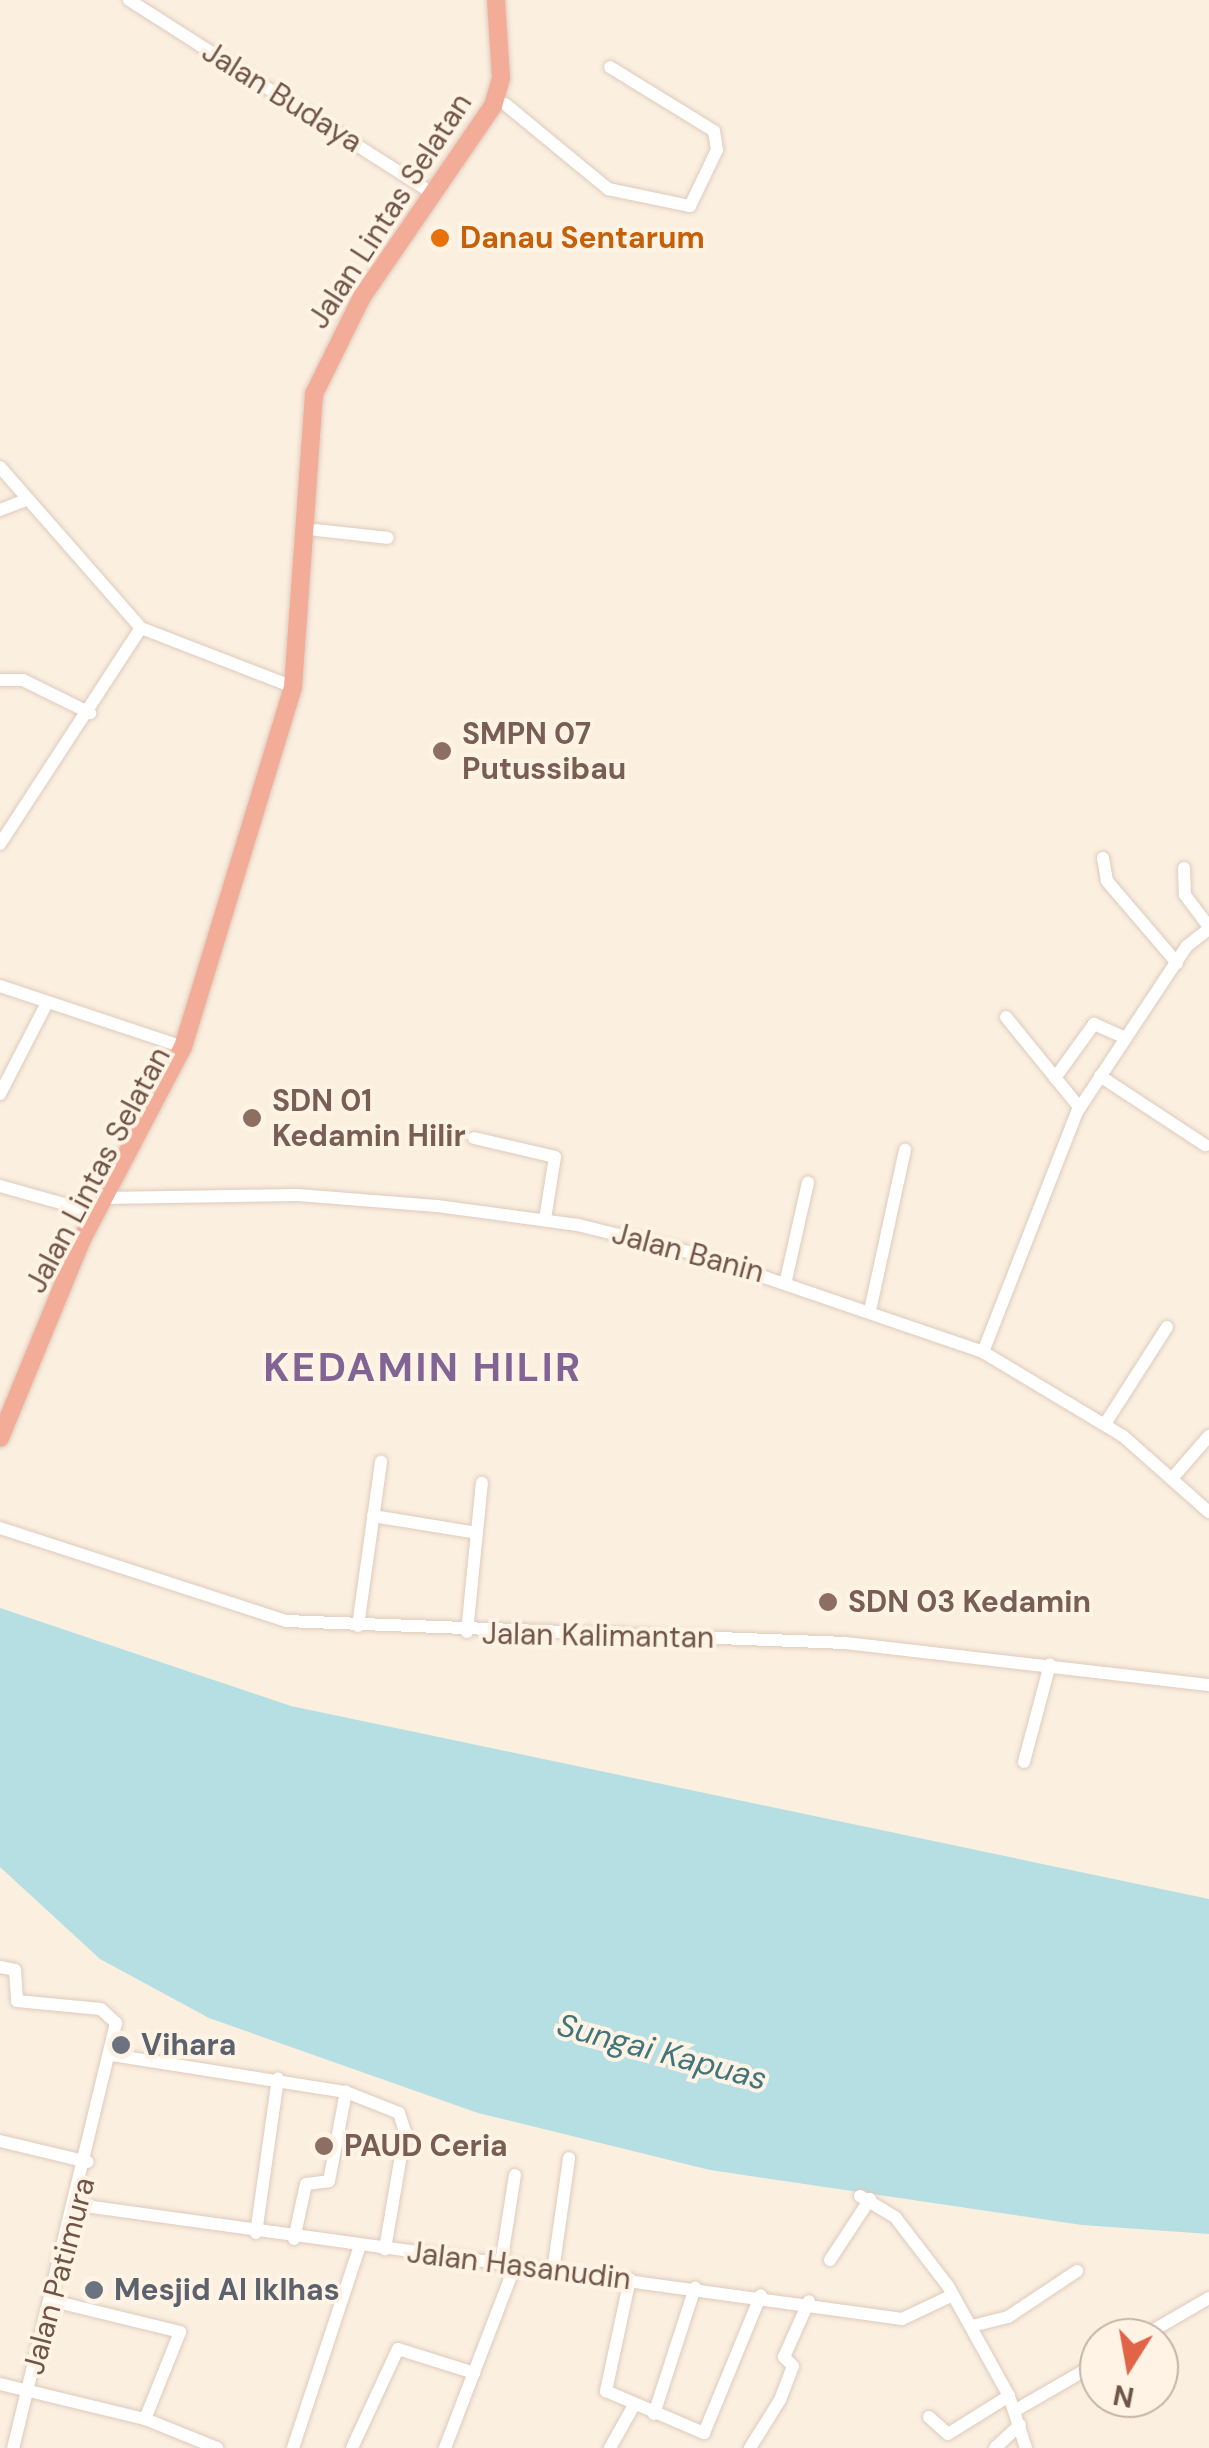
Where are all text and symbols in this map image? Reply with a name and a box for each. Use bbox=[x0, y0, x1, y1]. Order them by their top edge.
street label: Jalan Budaya bbox=[195, 34, 369, 160]
street label: Jalan Lintas Selatan bbox=[300, 87, 480, 335]
place label: Danau Sentarum bbox=[460, 220, 705, 256]
marker: Danau Sentarum bbox=[429, 227, 451, 249]
place label: SMPN 07 Putussibau bbox=[462, 716, 626, 786]
marker: SMPN 07 Putussibau bbox=[431, 740, 453, 762]
street label: Jalan Lintas Selatan bbox=[18, 1041, 178, 1299]
place label: SDN 01 Kedamin Hilir bbox=[272, 1083, 466, 1154]
marker: SDN 01 Kedamin Hilir bbox=[241, 1107, 263, 1129]
street label: Jalan Banin bbox=[608, 1215, 768, 1291]
district label: KEDAMIN HILIR bbox=[263, 1343, 583, 1391]
place label: SDN 03 Kedamin bbox=[848, 1584, 1091, 1620]
marker: SDN 03 Kedamin bbox=[817, 1591, 839, 1613]
street label: Jalan Kalimantan bbox=[482, 1616, 714, 1656]
water label: Sungai Kapuas bbox=[553, 2006, 771, 2098]
place label: Vihara bbox=[141, 2027, 236, 2063]
marker: Vihara bbox=[110, 2034, 132, 2056]
place label: PAUD Ceria bbox=[344, 2128, 508, 2164]
marker: PAUD Ceria bbox=[313, 2135, 335, 2157]
street label: Jalan Patimura bbox=[15, 2174, 103, 2378]
street label: Jalan Hasanudin bbox=[405, 2234, 633, 2298]
place label: Mesjid Al Iklhas bbox=[114, 2272, 340, 2308]
marker: Mesjid Al Iklhas bbox=[83, 2279, 105, 2301]
north arrow bbox=[1079, 2318, 1179, 2418]
text: N bbox=[1110, 2376, 1137, 2416]

